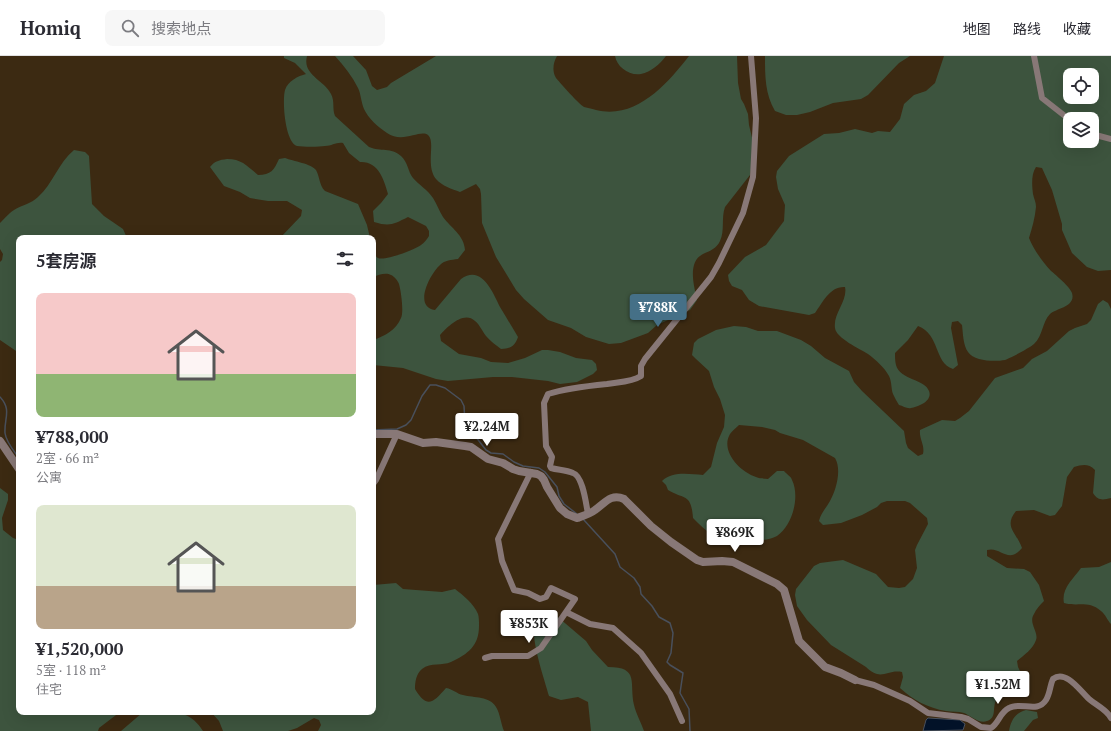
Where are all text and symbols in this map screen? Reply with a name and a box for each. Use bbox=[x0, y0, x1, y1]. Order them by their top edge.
search box bbox=[105, 10, 385, 46]
text: Homiq bbox=[20, 15, 81, 40]
icon: search bbox=[119, 17, 141, 39]
text: 搜索地点 bbox=[151, 18, 211, 38]
text: 地图 bbox=[963, 19, 991, 38]
text: 路线 bbox=[1013, 19, 1041, 38]
text: 收藏 bbox=[1063, 19, 1091, 38]
map controls bbox=[1063, 68, 1099, 148]
button: locate bbox=[1063, 68, 1099, 104]
button: layers bbox=[1063, 112, 1099, 148]
icon: filters bbox=[334, 248, 356, 270]
text: 5套房源 bbox=[36, 249, 97, 272]
pin: ¥788K bbox=[630, 294, 686, 328]
text: ¥788K bbox=[639, 298, 677, 316]
icon: home bbox=[160, 319, 232, 391]
pin: ¥2.24M bbox=[454, 413, 520, 447]
text: ¥2.24M bbox=[464, 417, 510, 435]
text: ¥788,000 bbox=[36, 425, 108, 448]
text: 2室 · 66 m² bbox=[36, 449, 99, 467]
text: 公寓 bbox=[36, 468, 62, 486]
pin: ¥869K bbox=[707, 519, 763, 553]
text: ¥869K bbox=[716, 523, 754, 541]
icon: home bbox=[160, 531, 232, 603]
pin: ¥853K bbox=[501, 610, 557, 644]
text: ¥853K bbox=[510, 614, 548, 632]
text: ¥1,520,000 bbox=[36, 637, 123, 660]
text: 5室 · 118 m² bbox=[36, 661, 106, 679]
pin: ¥1.52M bbox=[965, 671, 1031, 705]
text: ¥1.52M bbox=[975, 675, 1021, 693]
text: 住宅 bbox=[36, 680, 62, 698]

